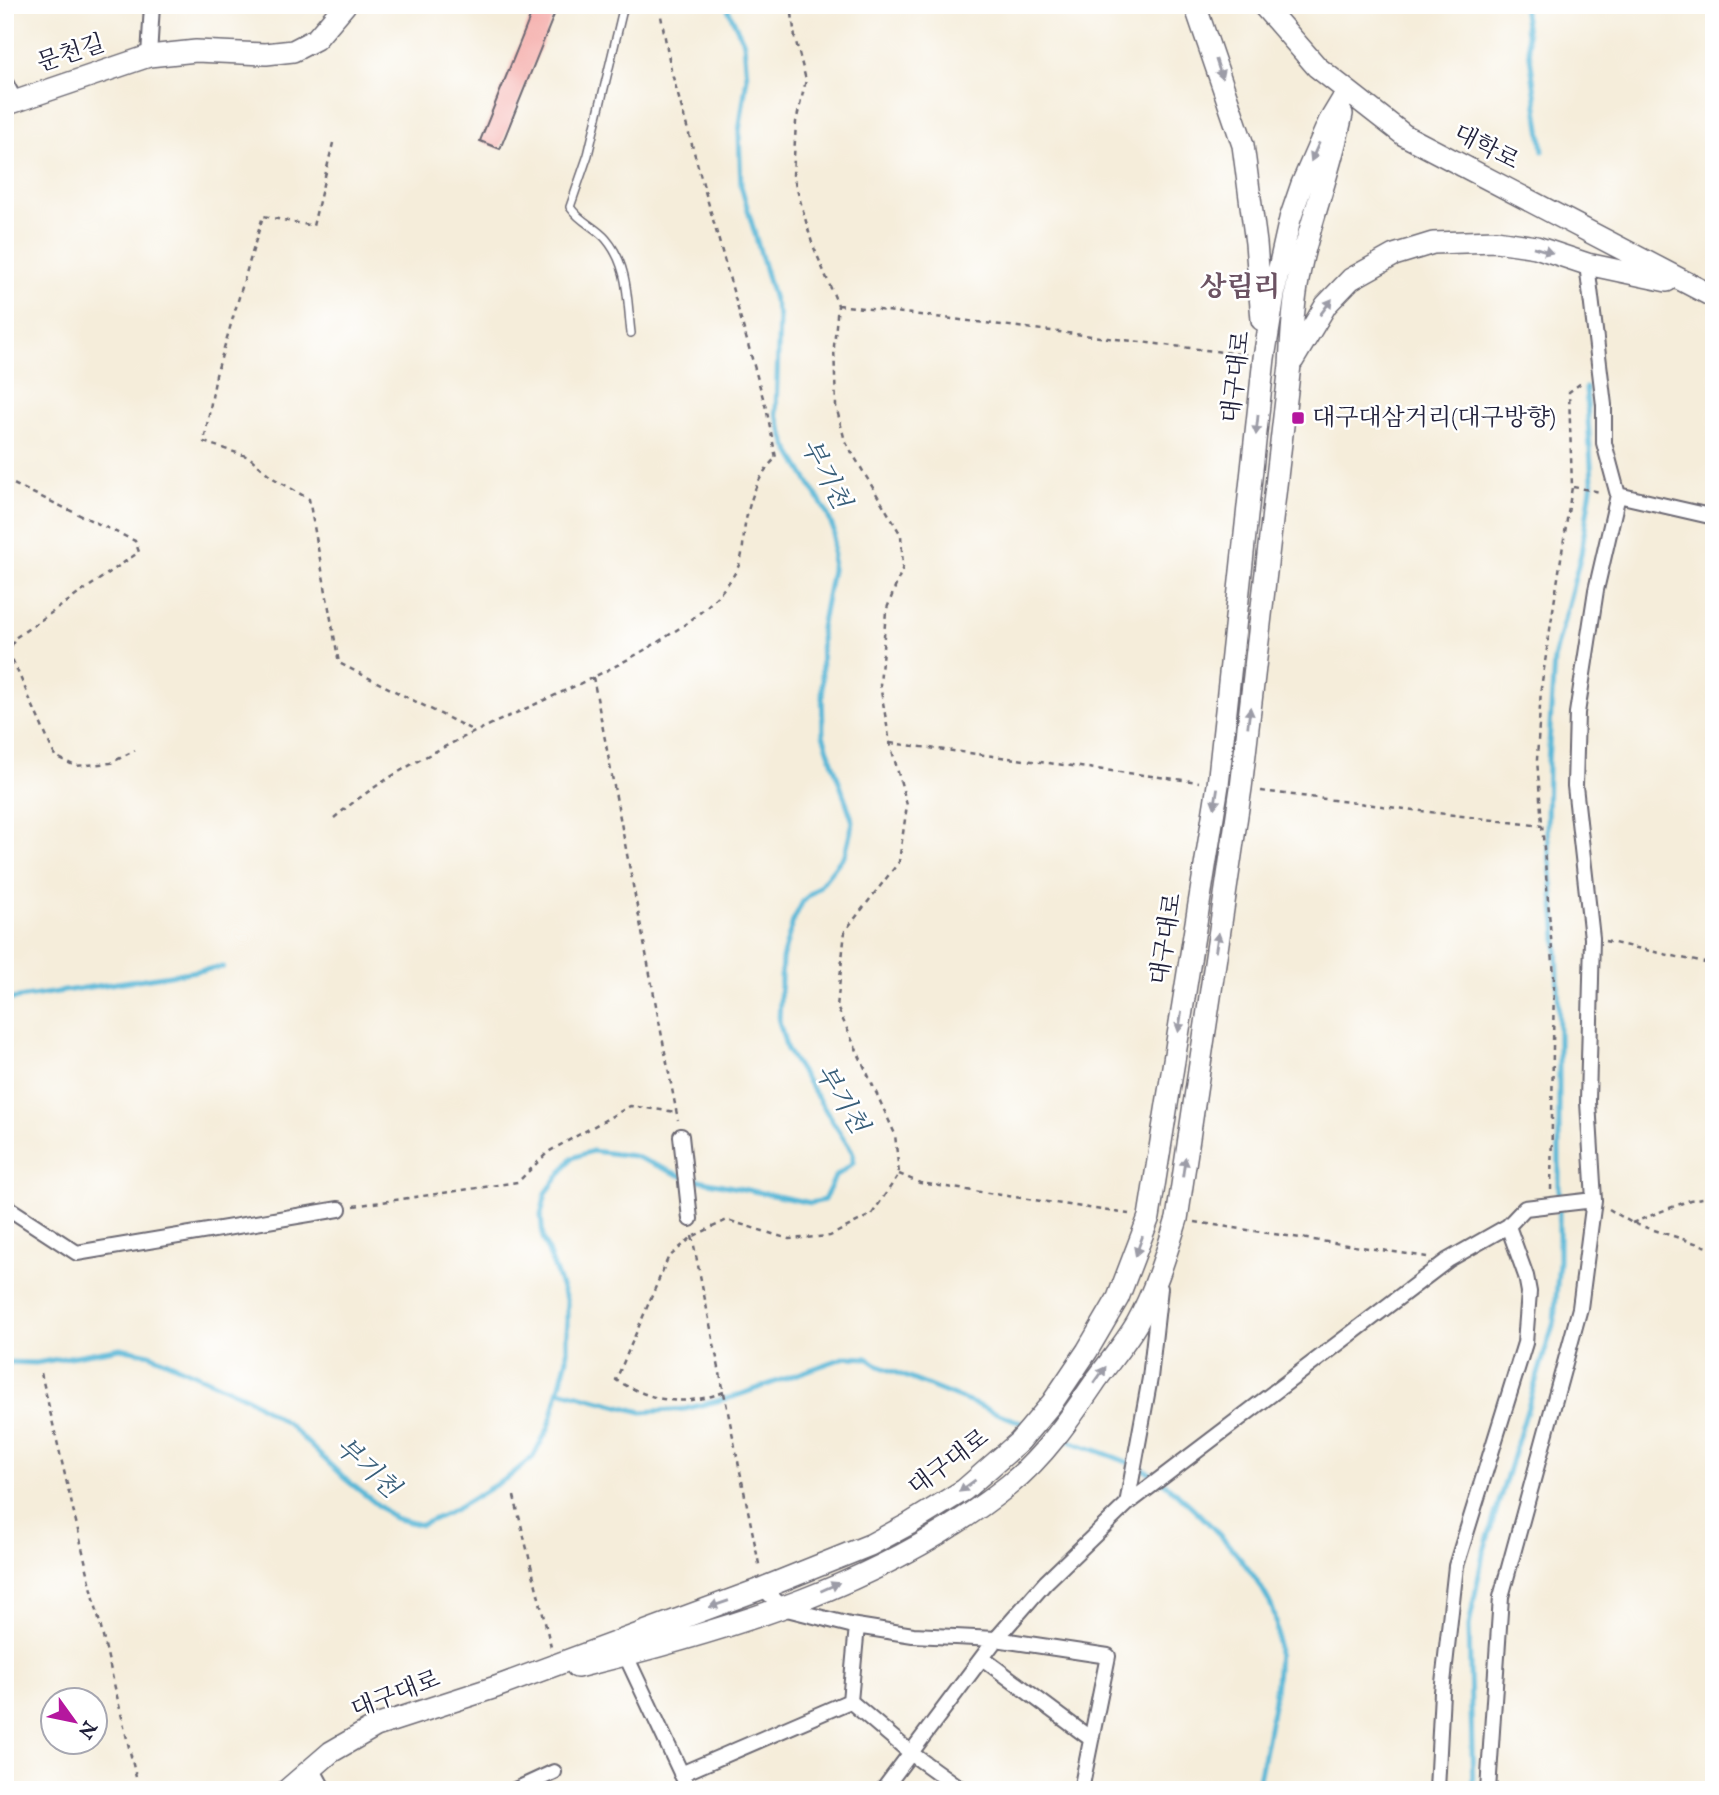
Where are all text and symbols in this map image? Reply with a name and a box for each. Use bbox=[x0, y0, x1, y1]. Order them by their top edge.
street label: 문천길 bbox=[33, 29, 109, 79]
one-way arrow bbox=[1214, 59, 1225, 80]
street label: 대학로 bbox=[1448, 118, 1524, 178]
one-way arrow bbox=[1310, 142, 1321, 163]
one-way arrow bbox=[1532, 245, 1553, 255]
district label: 상림리 bbox=[1199, 271, 1281, 306]
one-way arrow bbox=[1319, 298, 1333, 316]
street label: 대구대로 bbox=[1216, 329, 1258, 425]
place label: 대구대삼거리(대구방향) bbox=[1312, 403, 1556, 434]
marker: 대구대삼거리(대구방향) bbox=[1290, 410, 1306, 426]
one-way arrow bbox=[1251, 415, 1262, 437]
water label: 부기천 bbox=[793, 433, 858, 517]
one-way arrow bbox=[1243, 706, 1254, 728]
one-way arrow bbox=[1210, 787, 1221, 809]
street label: 대구대로 bbox=[1144, 891, 1190, 987]
one-way arrow bbox=[1212, 931, 1223, 953]
one-way arrow bbox=[1174, 1011, 1185, 1033]
water label: 부기천 bbox=[807, 1058, 876, 1141]
one-way arrow bbox=[1179, 1156, 1190, 1178]
one-way arrow bbox=[1133, 1235, 1144, 1256]
one-way arrow bbox=[1093, 1366, 1107, 1384]
street label: 대구대로 bbox=[903, 1423, 995, 1503]
water label: 부기천 bbox=[328, 1431, 407, 1507]
one-way arrow bbox=[959, 1479, 977, 1494]
one-way arrow bbox=[819, 1581, 840, 1592]
one-way arrow bbox=[708, 1599, 729, 1610]
street label: 대구대로 bbox=[347, 1664, 445, 1726]
north arrow bbox=[38, 1686, 108, 1756]
text: N bbox=[72, 1715, 102, 1743]

